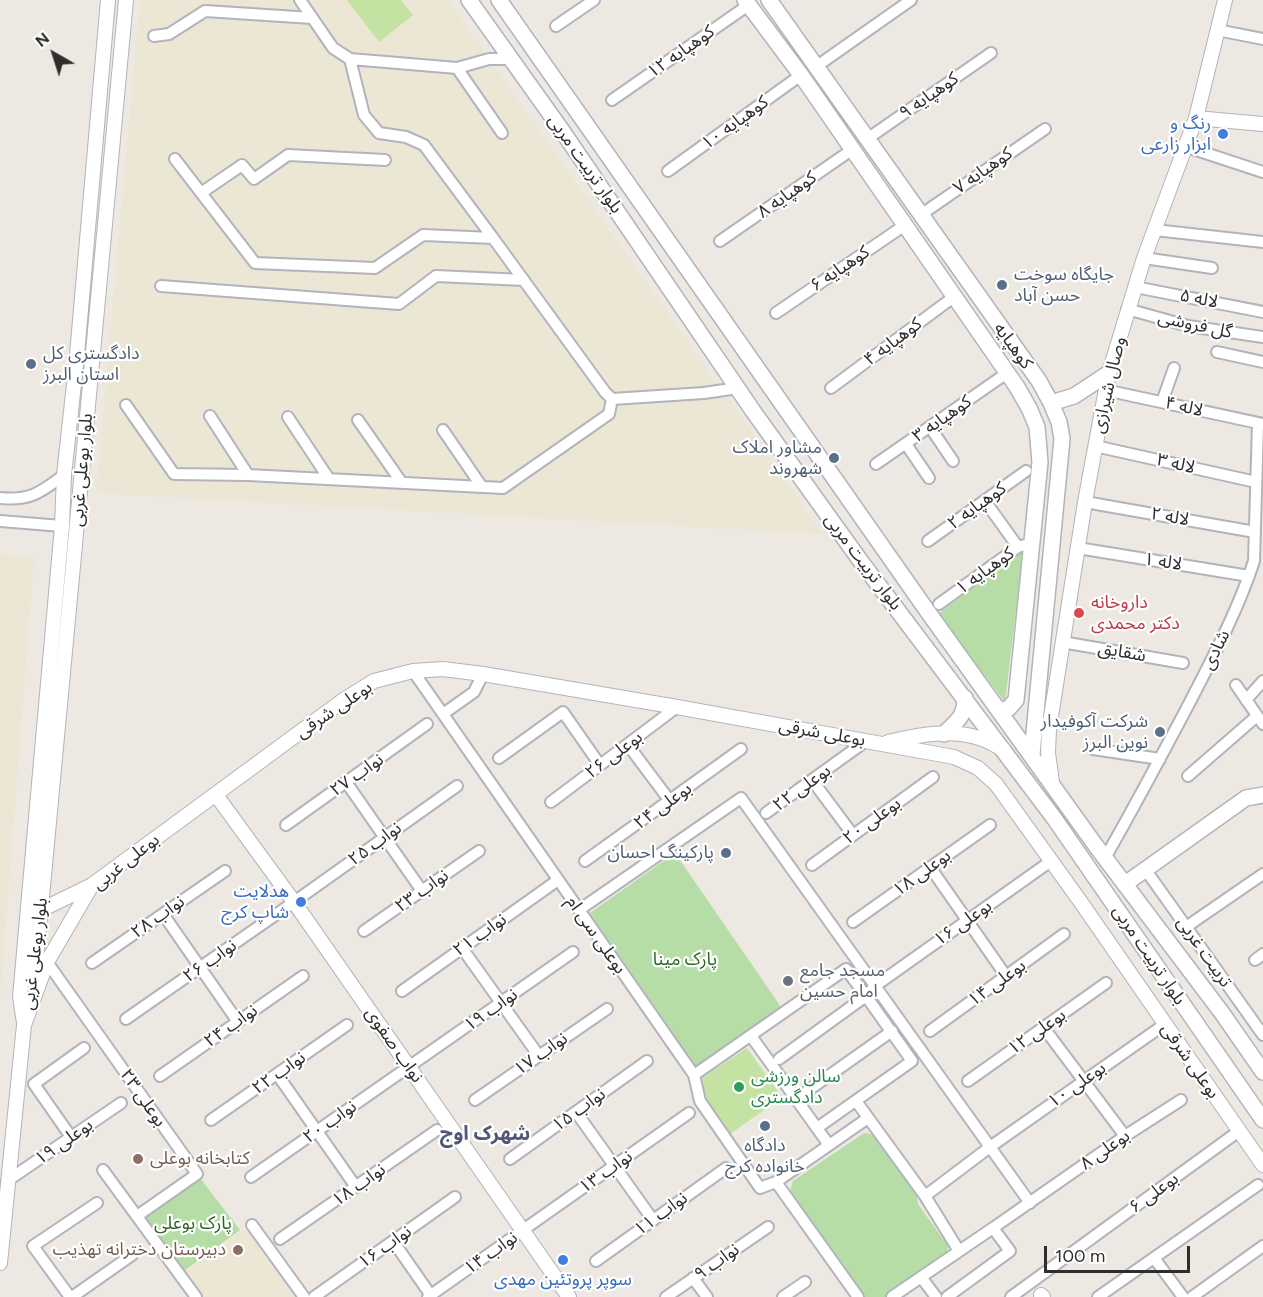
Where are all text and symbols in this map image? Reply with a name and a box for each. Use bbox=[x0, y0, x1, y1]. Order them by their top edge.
street label: کوهپایه ۱۲ bbox=[643, 21, 719, 83]
north arrow bbox=[24, 24, 84, 84]
text: N bbox=[32, 28, 53, 51]
street label: کوهپایه ۹ bbox=[895, 68, 963, 124]
street label: کوهپایه ۱۰ bbox=[697, 92, 773, 154]
street label: بلوار تربیت مربی bbox=[543, 110, 627, 218]
place label: رنگ و ابزار زارعی bbox=[1141, 113, 1211, 156]
marker: رنگ و ابزار زارعی bbox=[1216, 127, 1230, 141]
street label: کوهپایه ۷ bbox=[949, 143, 1017, 199]
street label: کوهپایه ۸ bbox=[753, 167, 821, 223]
street label: کوهپایه ۶ bbox=[806, 241, 874, 297]
place label: جایگاه سوخت حسن آباد bbox=[1014, 264, 1114, 306]
marker: جایگاه سوخت حسن آباد bbox=[995, 278, 1009, 292]
street label: لاله ۵ bbox=[1178, 285, 1220, 313]
street label: گل فروشی bbox=[1156, 307, 1234, 343]
street label: کوهپایه ۴ bbox=[860, 313, 926, 371]
street label: کوهپایه bbox=[989, 318, 1037, 374]
street label: وصال شیرازی bbox=[1087, 335, 1131, 435]
place label: دادگستری کل استان البرز bbox=[43, 343, 140, 386]
marker: دادگستری کل استان البرز bbox=[24, 357, 38, 371]
street label: کوهپایه ۳ bbox=[908, 391, 976, 447]
street label: لاله ۴ bbox=[1163, 392, 1205, 422]
street label: بلوار بوعلی غربی bbox=[66, 413, 98, 527]
place label: مشاور املاک شهروند bbox=[733, 437, 822, 480]
street label: لاله ۳ bbox=[1155, 449, 1197, 479]
marker: مشاور املاک شهروند bbox=[827, 451, 841, 465]
street label: کوهپایه ۲ bbox=[944, 478, 1010, 534]
street label: لاله ۲ bbox=[1149, 503, 1191, 531]
street label: بلوار تربیت مربی bbox=[820, 509, 906, 615]
street label: کوهپایه ۱ bbox=[952, 543, 1018, 599]
street label: لاله ۱ bbox=[1142, 548, 1184, 576]
place label: داروخانه دکتر محمدی bbox=[1091, 592, 1180, 634]
marker: داروخانه دکتر محمدی bbox=[1072, 606, 1086, 620]
street label: شادی bbox=[1197, 627, 1235, 673]
street label: شقایق bbox=[1096, 637, 1148, 667]
street label: بوعلی شرقی bbox=[292, 677, 376, 743]
place label: شرکت آکوفیدار نوین البرز bbox=[1041, 711, 1148, 754]
street label: بوعلی شرقی bbox=[777, 715, 867, 751]
marker: شرکت آکوفیدار نوین البرز bbox=[1153, 725, 1167, 739]
street label: بوعلی ۲۶ bbox=[581, 726, 647, 784]
street label: نواب ۲۷ bbox=[326, 749, 388, 801]
street label: بوعلی ۲۲ bbox=[769, 760, 835, 816]
street label: بوعلی ۲۴ bbox=[630, 778, 696, 834]
street label: بوعلی ۲۰ bbox=[839, 793, 905, 849]
street label: نواب ۲۵ bbox=[344, 817, 406, 871]
street label: بوعلی غربی bbox=[88, 829, 164, 895]
place label: پارکینگ احسان bbox=[607, 842, 714, 864]
street label: بوعلی ۱۸ bbox=[889, 845, 955, 901]
marker: پارکینگ احسان bbox=[719, 846, 733, 860]
street label: نواب ۲۳ bbox=[391, 865, 453, 917]
place label: هدلایت شاپ کرج bbox=[221, 881, 289, 924]
street label: نواب ۲۸ bbox=[127, 891, 189, 943]
street label: بوعلی سی ام bbox=[561, 892, 631, 978]
marker: هدلایت شاپ کرج bbox=[294, 895, 308, 909]
street label: بوعلی ۱۶ bbox=[930, 895, 996, 951]
street label: بلوار بوعلی غربی bbox=[17, 896, 53, 1012]
street label: بلوار تربیت مربی bbox=[1108, 901, 1190, 1009]
street label: نواب ۲۱ bbox=[449, 909, 511, 961]
street label: تربیت غربی bbox=[1172, 912, 1236, 992]
street label: نواب ۲۶ bbox=[179, 935, 241, 987]
park label: پارک مینا bbox=[653, 949, 717, 971]
street label: بوعلی ۱۴ bbox=[964, 955, 1030, 1011]
place label: مسجد جامع امام حسین bbox=[800, 960, 885, 1002]
marker: مسجد جامع امام حسین bbox=[781, 974, 795, 988]
street label: نواب ۱۹ bbox=[460, 984, 522, 1036]
street label: نواب ۲۴ bbox=[200, 1000, 262, 1052]
street label: نواب صفوی bbox=[360, 1003, 428, 1087]
street label: بوعلی ۱۲ bbox=[1004, 1004, 1070, 1060]
street label: بوعلی شرقی bbox=[1156, 1019, 1224, 1103]
street label: نواب ۱۷ bbox=[510, 1028, 572, 1080]
street label: نواب ۲۲ bbox=[248, 1047, 310, 1099]
street label: بوعلی ۱۰ bbox=[1044, 1057, 1110, 1113]
street label: بوعلی ۲۳ bbox=[115, 1065, 171, 1131]
place label: سالن ورزشی دادگستری bbox=[751, 1066, 841, 1108]
marker: سالن ورزشی دادگستری bbox=[732, 1080, 746, 1094]
street label: نواب ۱۵ bbox=[548, 1083, 610, 1137]
street label: نواب ۲۰ bbox=[299, 1096, 361, 1148]
street label: بوعلی ۱۹ bbox=[31, 1114, 97, 1170]
marker: دادگاه خانواده کرج bbox=[758, 1119, 772, 1133]
district label: شهرک اوج bbox=[440, 1122, 530, 1146]
street label: بوعلی ۸ bbox=[1076, 1125, 1134, 1175]
place label: دادگاه خانواده کرج bbox=[725, 1135, 805, 1178]
street label: نواب ۱۳ bbox=[575, 1146, 637, 1198]
place label: کتابخانه بوعلی bbox=[150, 1148, 250, 1170]
marker: کتابخانه بوعلی bbox=[131, 1152, 145, 1166]
street label: نواب ۱۸ bbox=[328, 1159, 390, 1211]
street label: بوعلی ۶ bbox=[1125, 1168, 1183, 1218]
street label: نواب ۱۱ bbox=[630, 1187, 692, 1241]
park label: پارک بوعلی bbox=[154, 1213, 232, 1235]
street label: نواب ۱۶ bbox=[354, 1221, 416, 1273]
street label: نواب ۱۴ bbox=[460, 1227, 522, 1279]
scale bar bbox=[1047, 1234, 1192, 1272]
place label: دبیرستان دخترانه تهذیب bbox=[52, 1239, 226, 1261]
street label: نواب ۹ bbox=[690, 1239, 744, 1285]
marker: دبیرستان دخترانه تهذیب bbox=[231, 1243, 245, 1257]
text: 100 m bbox=[1055, 1245, 1105, 1267]
marker: سوپر پروتئین مهدی bbox=[556, 1253, 570, 1267]
place label: سوپر پروتئین مهدی bbox=[494, 1269, 632, 1291]

